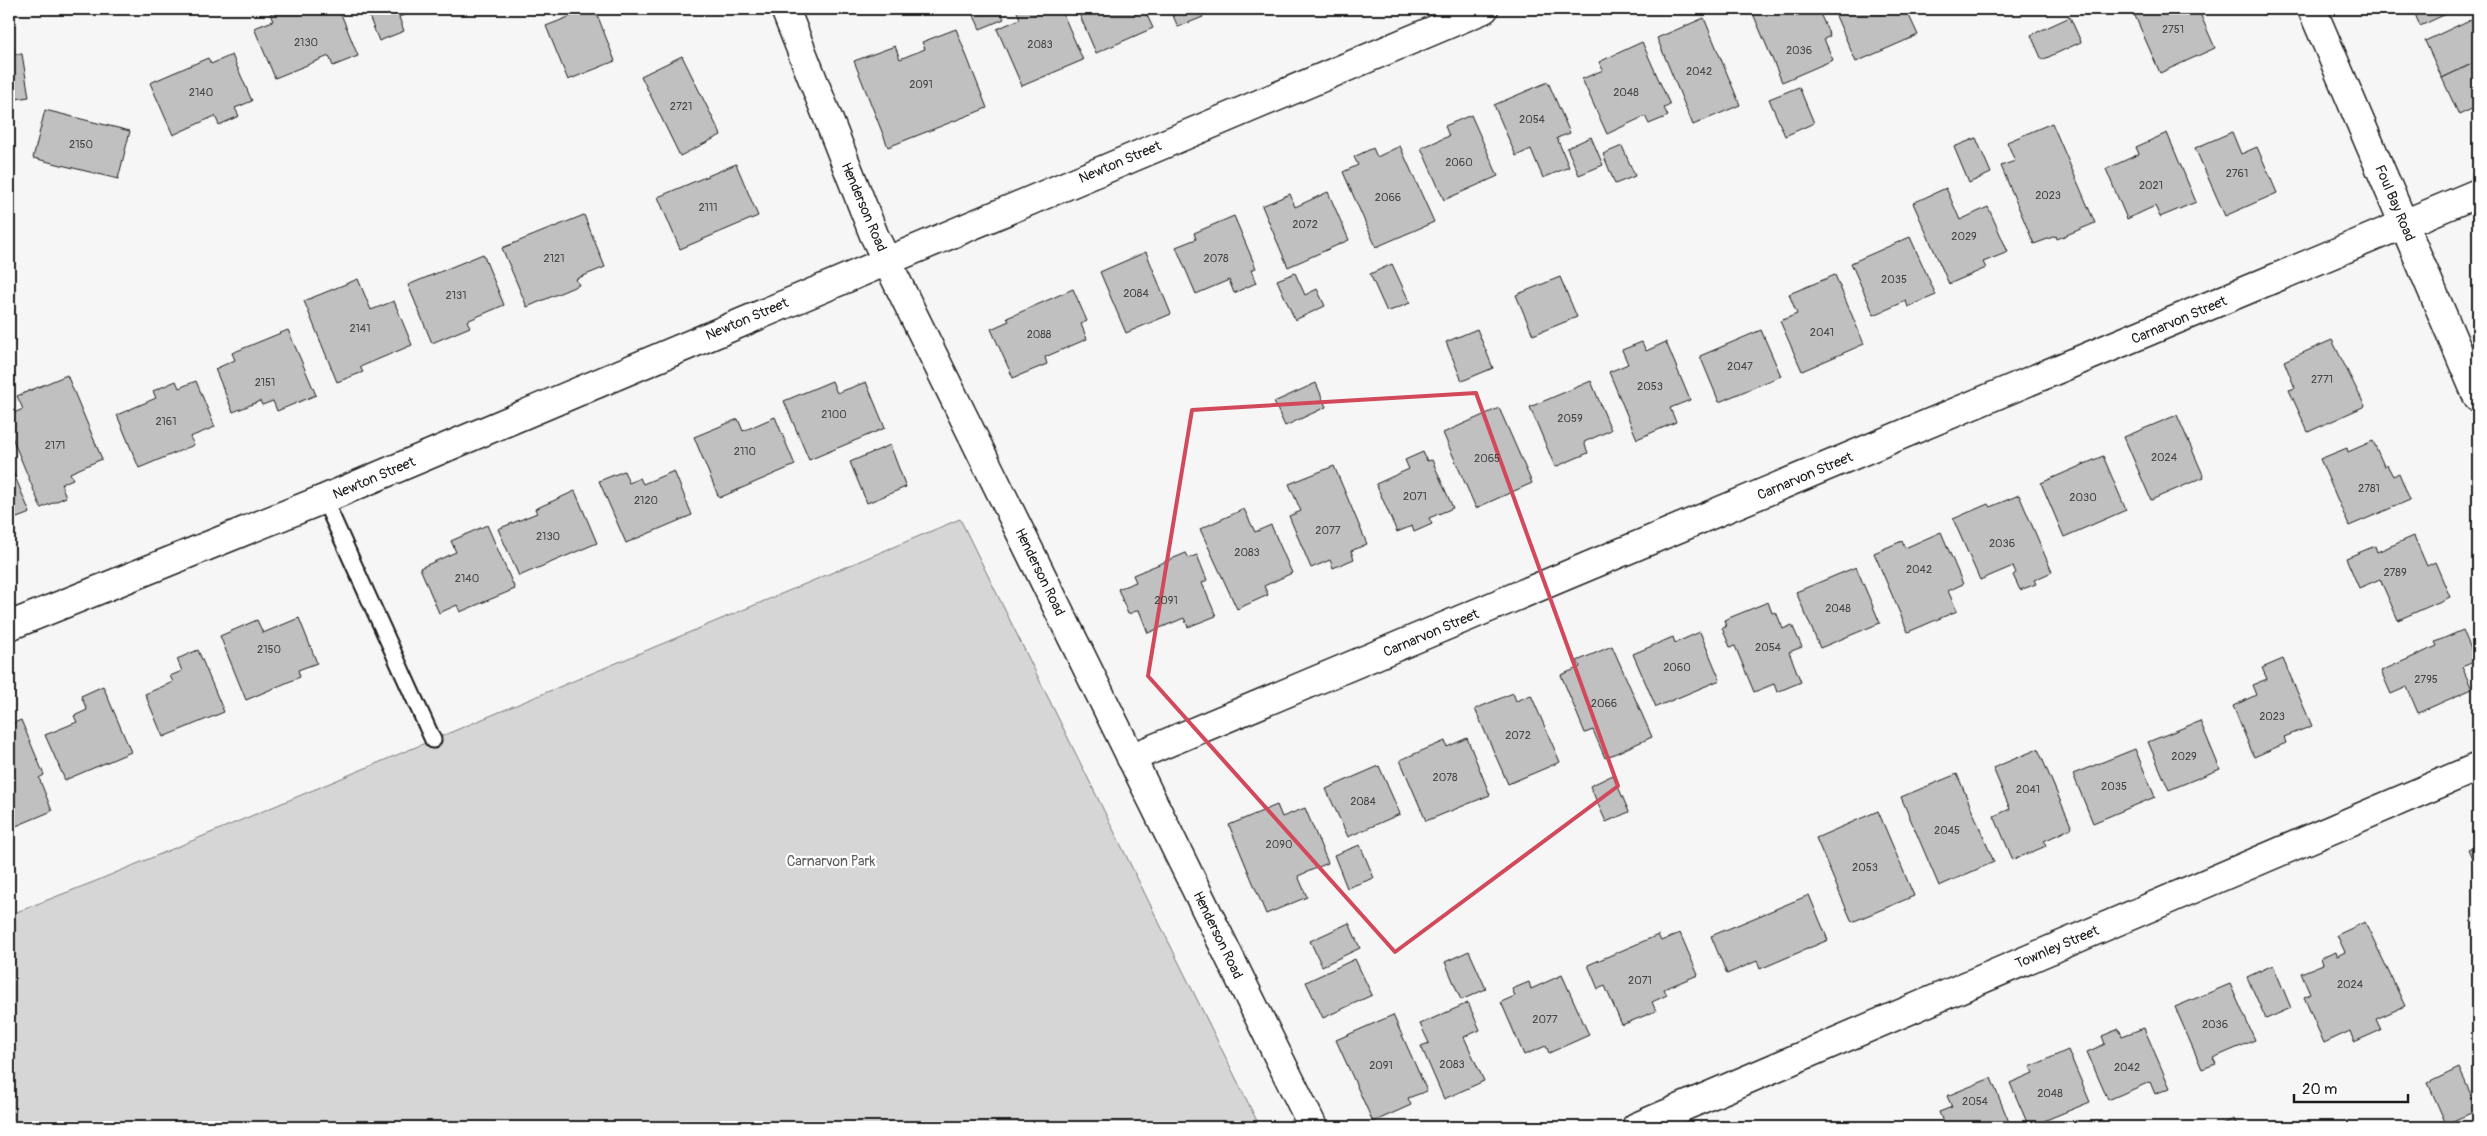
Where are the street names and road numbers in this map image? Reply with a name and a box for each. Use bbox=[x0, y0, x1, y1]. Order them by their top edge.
street label: Newton Street bbox=[1076, 137, 1164, 187]
street label: Henderson Road bbox=[838, 160, 891, 254]
street label: Foul Bay Road bbox=[2371, 162, 2419, 244]
street label: Carnarvon Street bbox=[2129, 292, 2230, 348]
street label: Newton Street bbox=[703, 294, 791, 344]
street label: Carnarvon Street bbox=[1755, 448, 1856, 504]
street label: Newton Street bbox=[330, 453, 418, 503]
street label: Henderson Road bbox=[1011, 525, 1069, 619]
street label: Carnarvon Street bbox=[1381, 605, 1482, 661]
street label: Henderson Road bbox=[1189, 888, 1247, 982]
street label: Townley Street bbox=[2013, 922, 2102, 972]

